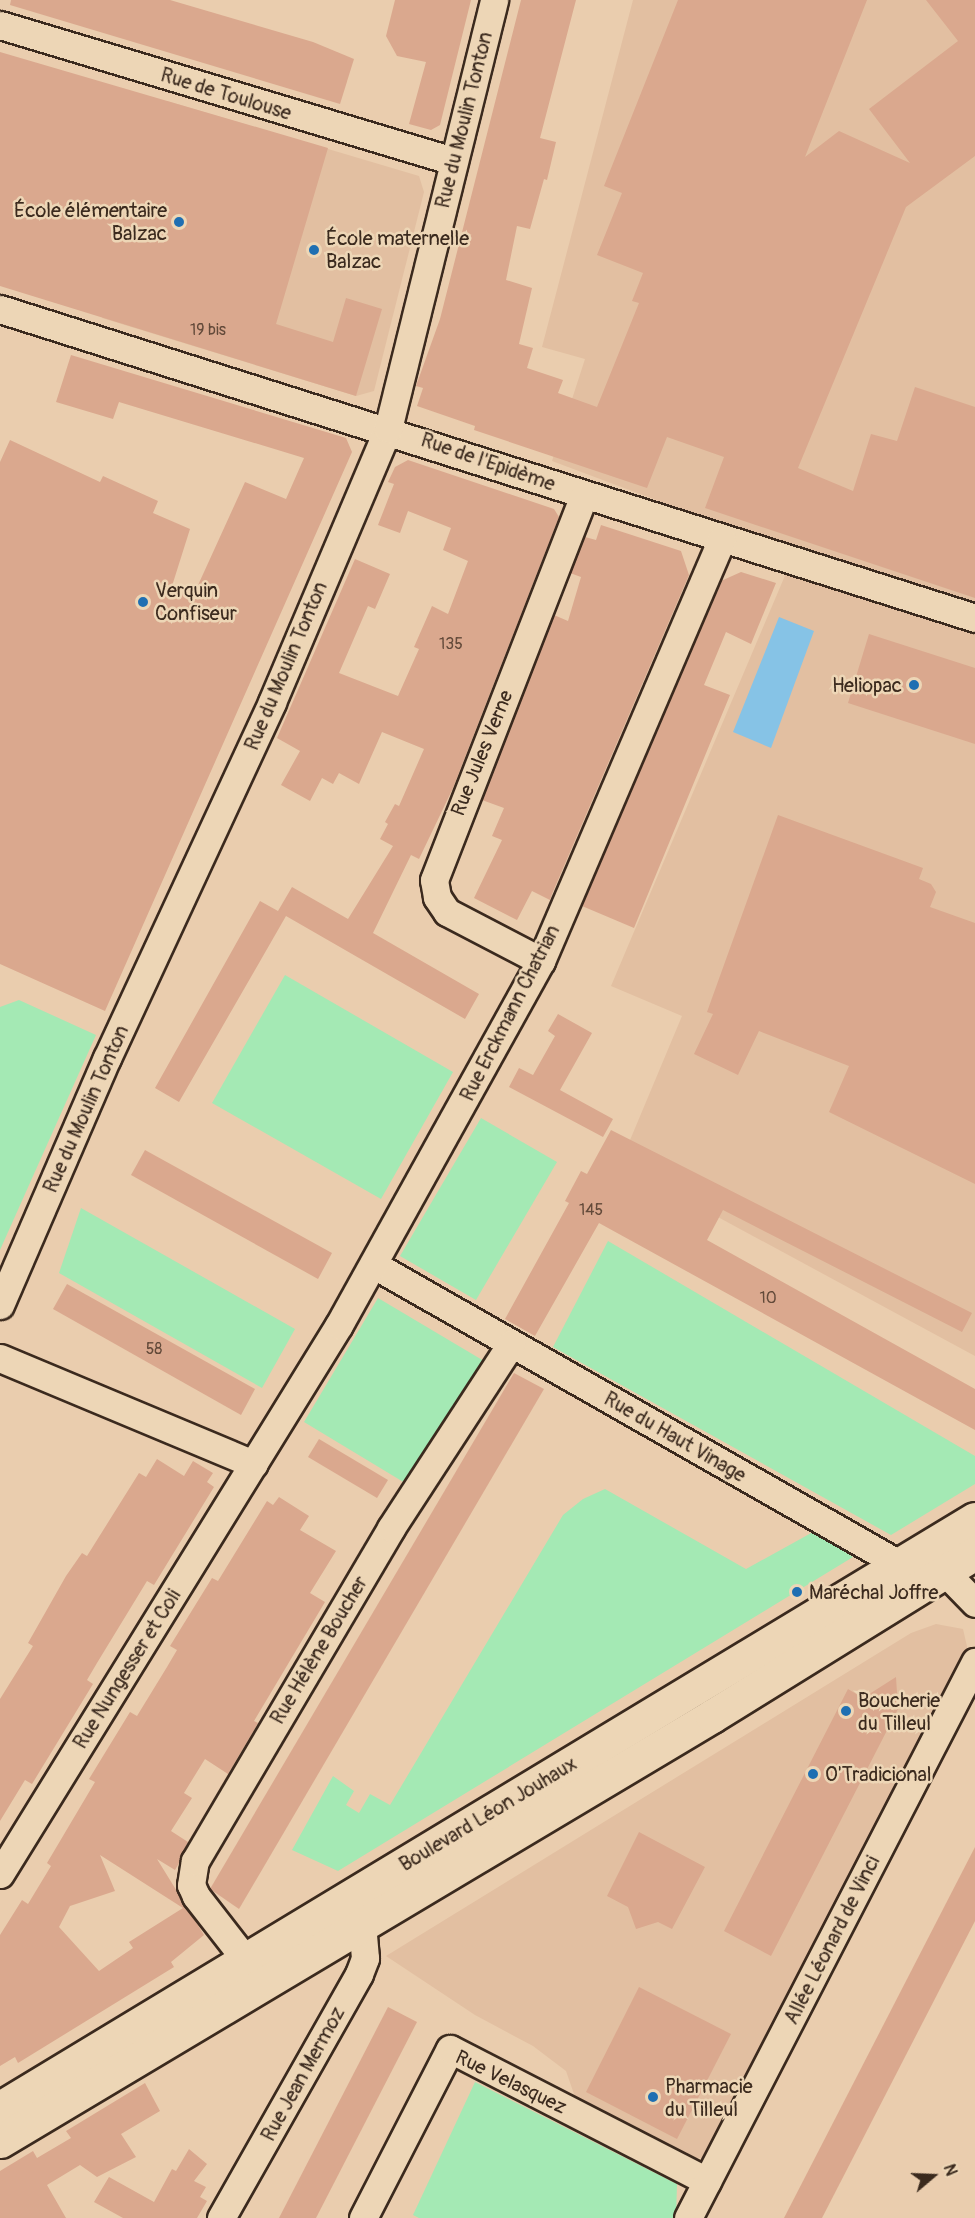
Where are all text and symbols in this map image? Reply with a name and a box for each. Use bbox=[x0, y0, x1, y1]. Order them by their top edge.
street label: Rue du Moulin Tonton bbox=[430, 29, 498, 211]
street label: Rue de Toulouse bbox=[158, 63, 294, 125]
place label: École élémentaire Balzac bbox=[14, 198, 167, 245]
marker: École élémentaire Balzac bbox=[172, 215, 186, 229]
place label: École maternelle Balzac bbox=[326, 226, 469, 273]
marker: École maternelle Balzac bbox=[307, 243, 321, 257]
house number: 19 bis bbox=[190, 320, 226, 340]
street label: Rue de l'Epidème bbox=[418, 428, 558, 496]
place label: Verquin Confiseur bbox=[155, 578, 237, 625]
street label: Rue du Moulin Tonton bbox=[240, 578, 332, 754]
marker: Verquin Confiseur bbox=[136, 595, 150, 609]
house number: 135 bbox=[439, 634, 463, 654]
place label: Heliopac bbox=[832, 673, 902, 697]
marker: Heliopac bbox=[907, 678, 921, 692]
street label: Rue Jules Verne bbox=[446, 687, 518, 819]
street label: Rue Erckmann Chatrian bbox=[455, 921, 565, 1105]
street label: Rue du Moulin Tonton bbox=[38, 1022, 134, 1196]
house number: 145 bbox=[579, 1200, 603, 1220]
house number: 10 bbox=[759, 1288, 777, 1308]
house number: 58 bbox=[146, 1339, 162, 1359]
street label: Rue du Haut Vinage bbox=[600, 1387, 750, 1487]
street label: Rue Hélène Boucher bbox=[265, 1572, 373, 1728]
place label: Maréchal Joffre bbox=[809, 1580, 938, 1604]
street label: Rue Nungesser et Coli bbox=[68, 1585, 186, 1753]
marker: Maréchal Joffre bbox=[790, 1585, 804, 1599]
place label: Boucherie du Tilleul bbox=[858, 1688, 940, 1735]
marker: Boucherie du Tilleul bbox=[839, 1704, 853, 1718]
street label: Boulevard Léon Jouhaux bbox=[395, 1751, 581, 1877]
place label: O'Tradicional bbox=[825, 1762, 932, 1786]
marker: O'Tradicional bbox=[806, 1767, 820, 1781]
street label: Allée Léonard de Vinci bbox=[779, 1852, 885, 2028]
street label: Rue Jean Mermoz bbox=[256, 2003, 350, 2145]
street label: Rue Velasquez bbox=[452, 2045, 570, 2119]
place label: Pharmacie du Tilleul bbox=[665, 2074, 752, 2121]
marker: Pharmacie du Tilleul bbox=[646, 2090, 660, 2104]
north arrow bbox=[903, 2146, 963, 2206]
text: N bbox=[939, 2162, 961, 2179]

